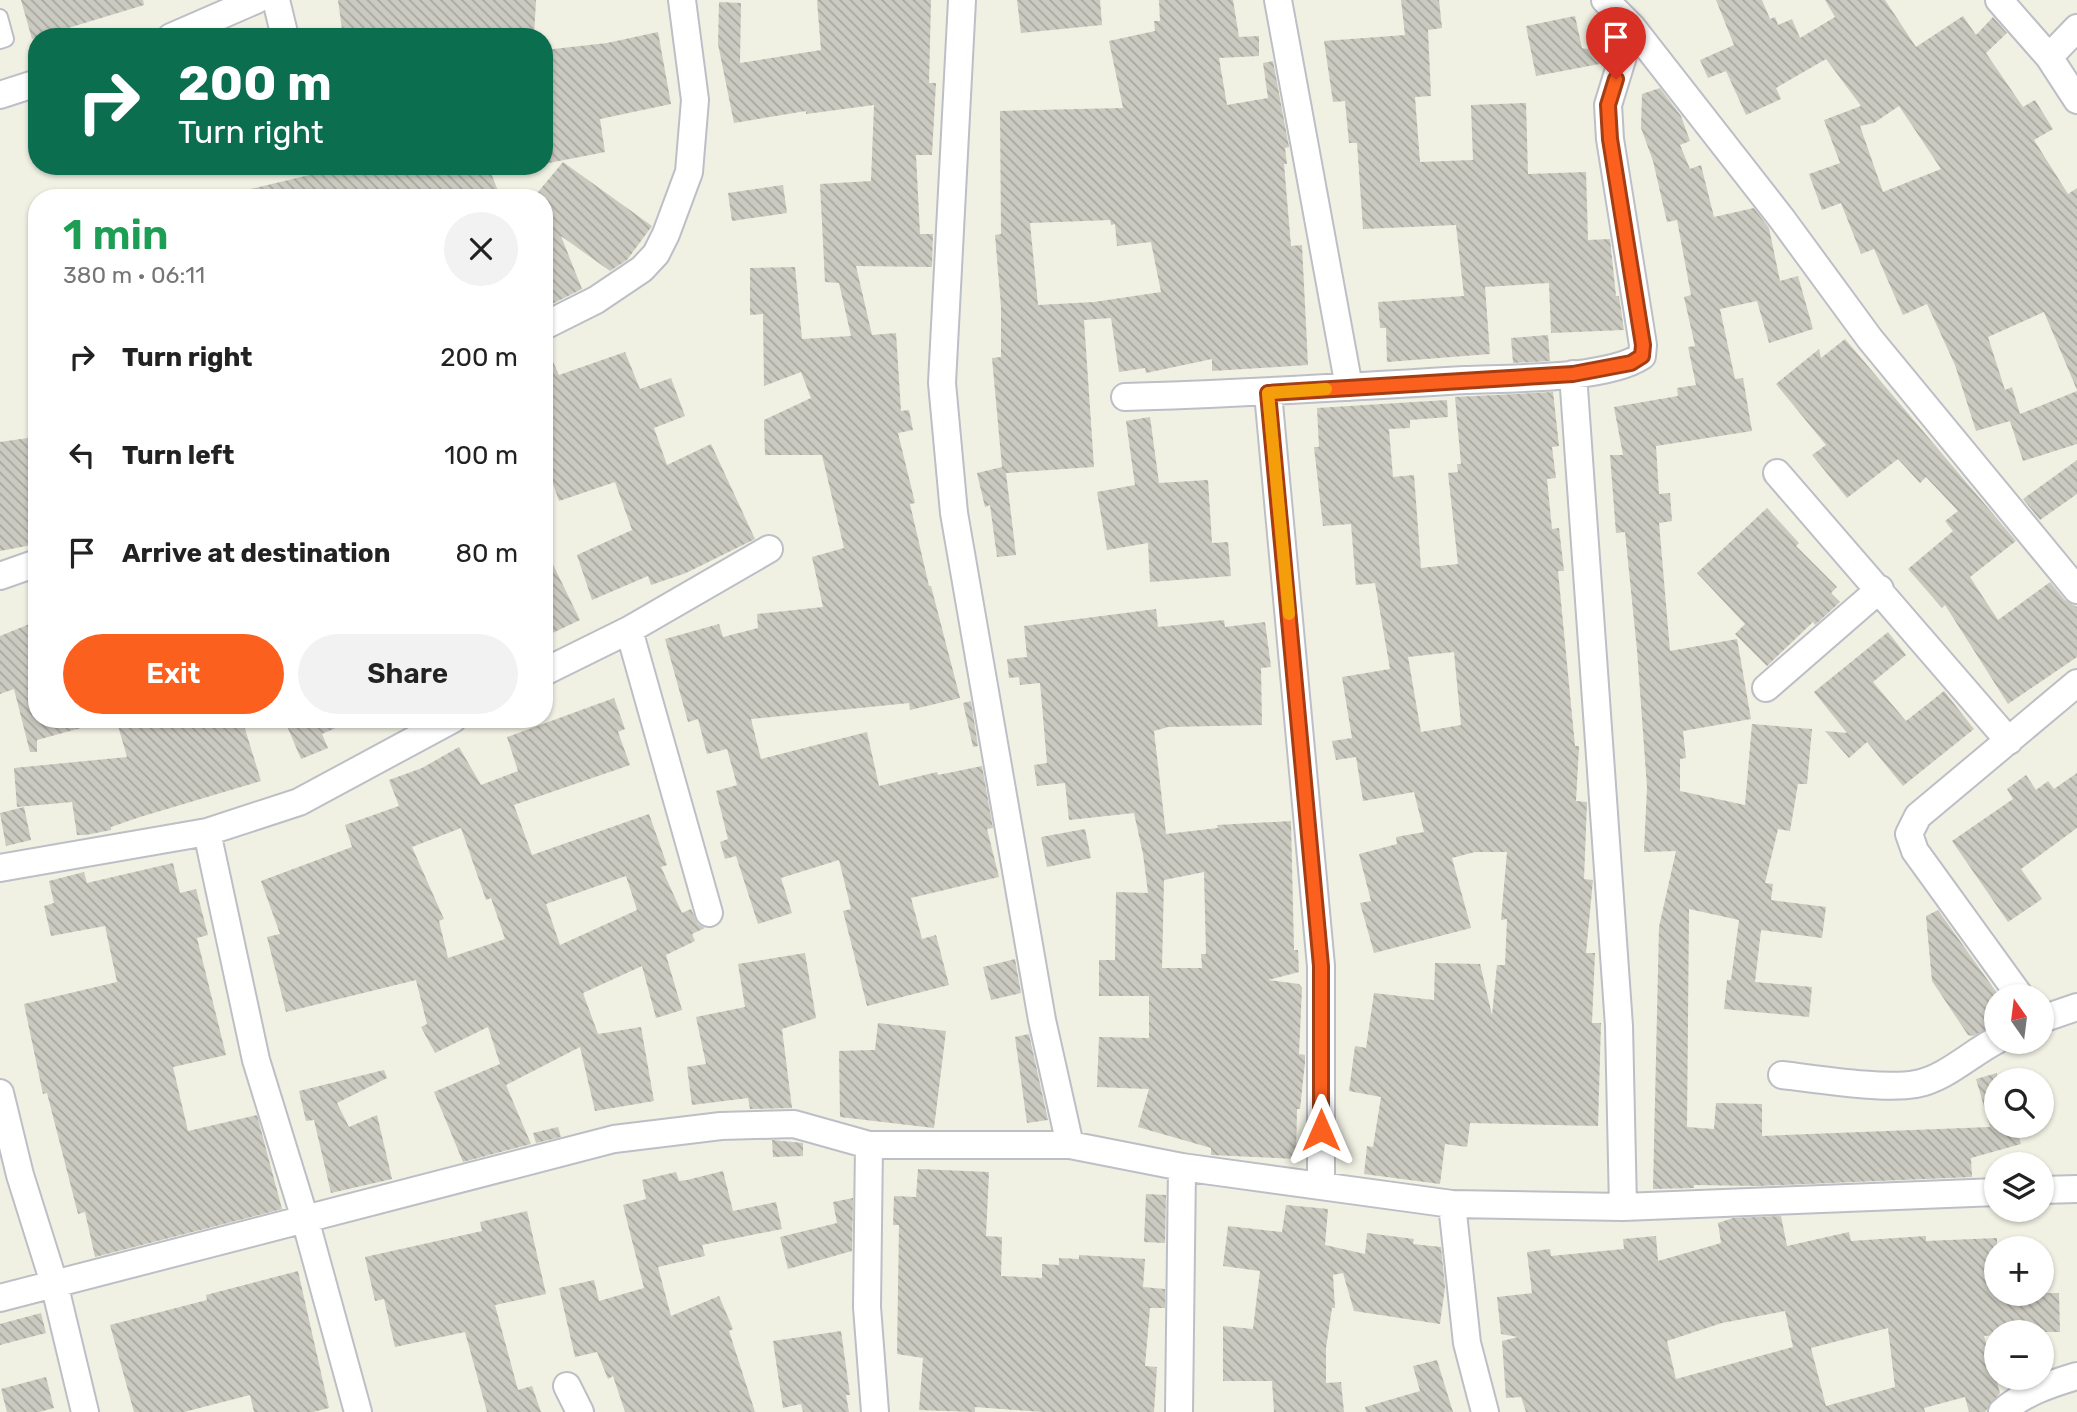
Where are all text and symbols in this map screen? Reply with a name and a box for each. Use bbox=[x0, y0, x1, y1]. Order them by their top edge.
pin bbox=[1586, 7, 1646, 79]
icon: arrive bbox=[1597, 18, 1635, 56]
text: 200 m bbox=[178, 54, 332, 112]
icon: right bbox=[63, 56, 154, 147]
text: Turn right bbox=[178, 113, 323, 151]
text: 1 min bbox=[63, 210, 169, 260]
button: close bbox=[444, 212, 518, 286]
text: 380 m · 06:11 bbox=[63, 261, 205, 289]
icon: right bbox=[63, 338, 101, 376]
text: Turn right bbox=[122, 342, 252, 373]
text: 200 m bbox=[440, 342, 518, 373]
icon: left bbox=[63, 436, 101, 474]
text: Turn left bbox=[122, 440, 234, 471]
text: 100 m bbox=[444, 440, 518, 471]
icon: arrive bbox=[63, 534, 101, 572]
text: Arrive at destination bbox=[122, 538, 390, 569]
text: 80 m bbox=[455, 538, 518, 569]
button: Exit bbox=[63, 634, 284, 714]
button: Share bbox=[298, 634, 518, 714]
north arrow bbox=[1984, 984, 2054, 1054]
map controls bbox=[1984, 984, 2054, 1390]
button: search bbox=[1984, 1068, 2054, 1138]
position arrow bbox=[1284, 1093, 1358, 1167]
button: layers bbox=[1984, 1152, 2054, 1222]
button: + bbox=[1984, 1236, 2054, 1306]
button: − bbox=[1984, 1320, 2054, 1390]

